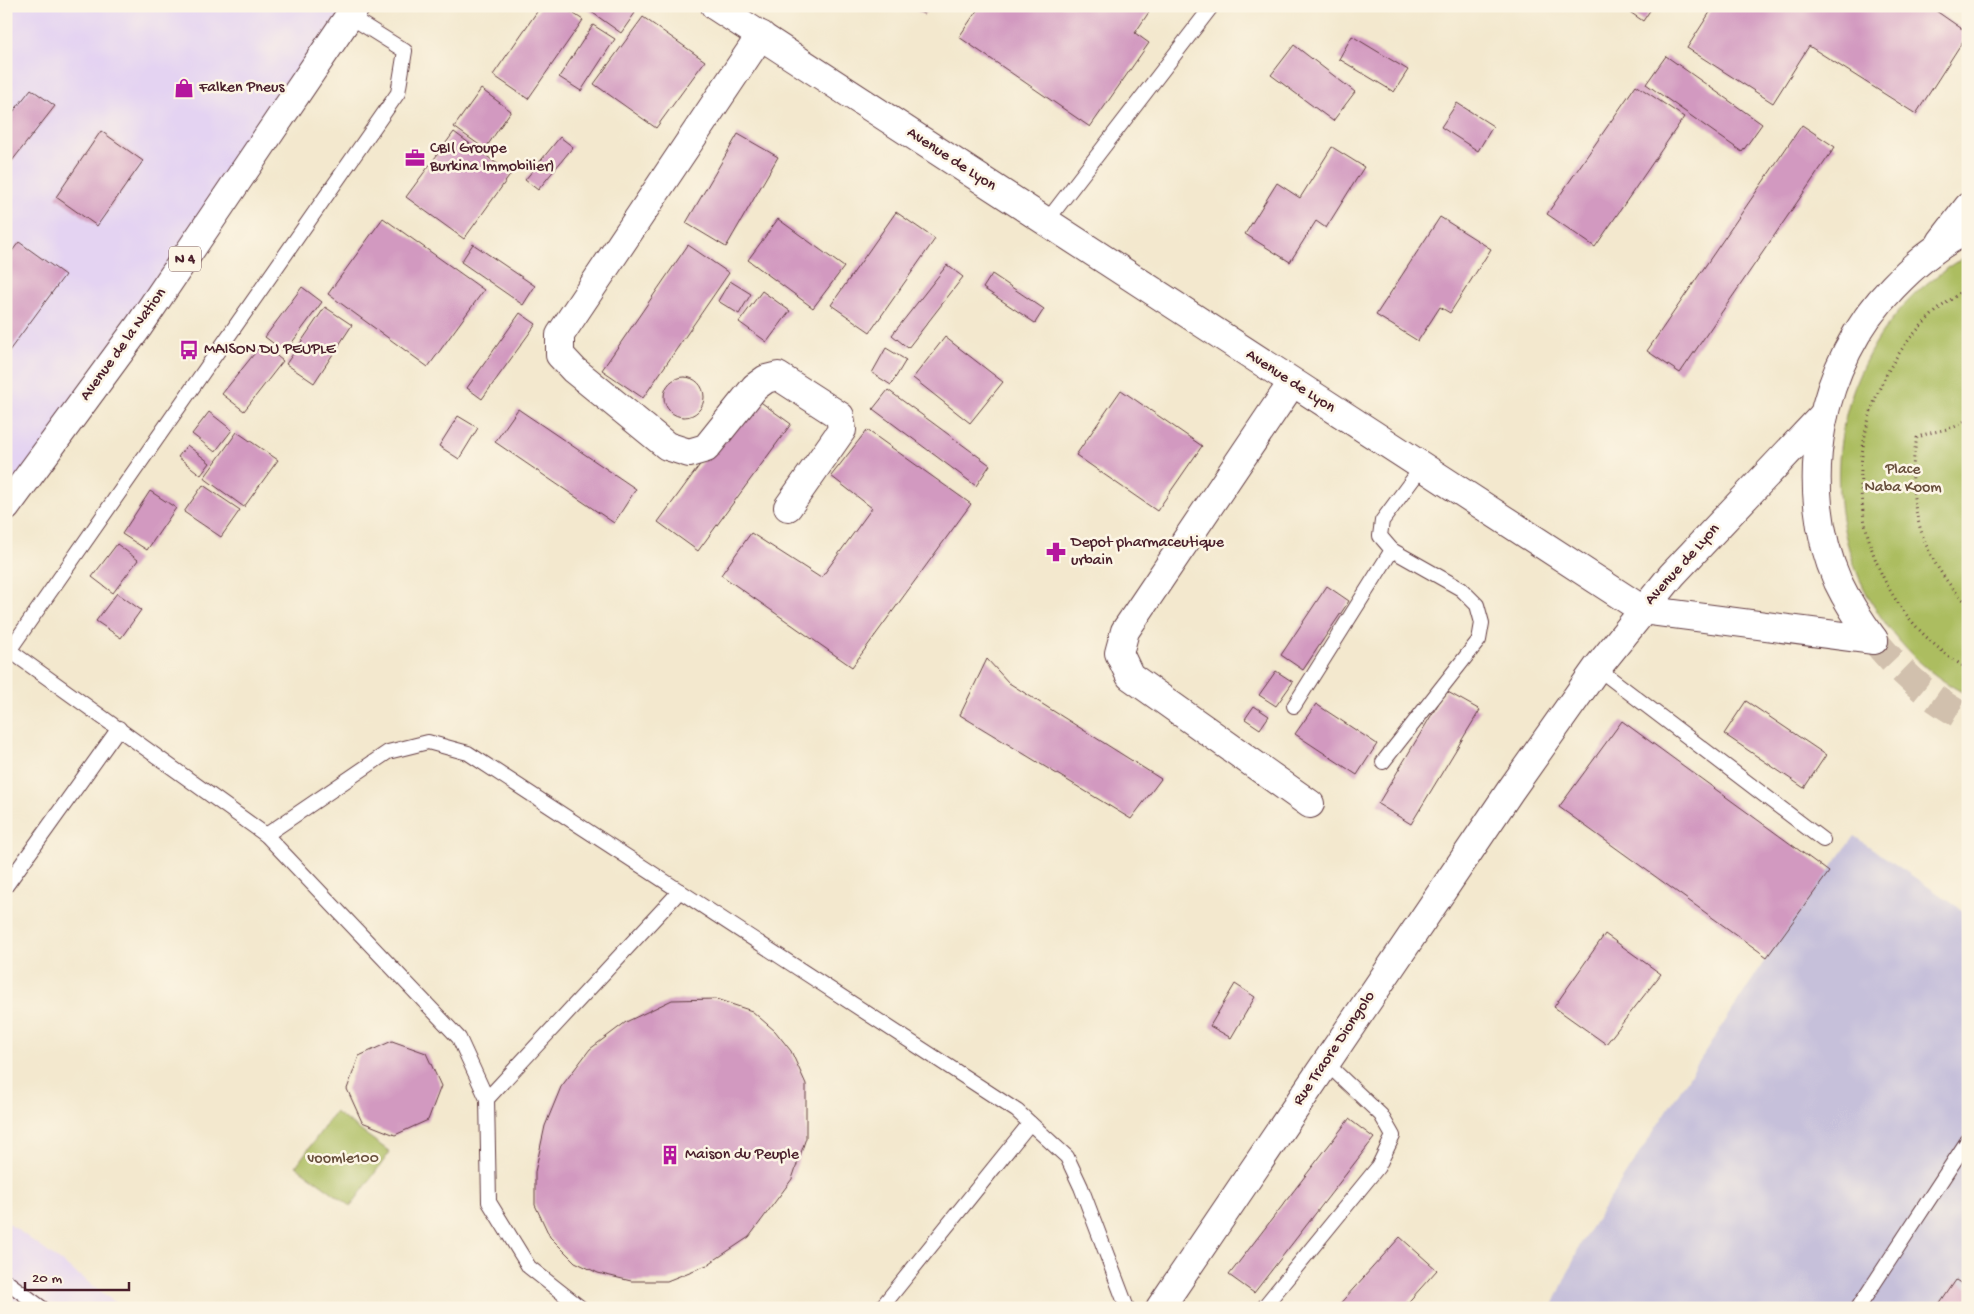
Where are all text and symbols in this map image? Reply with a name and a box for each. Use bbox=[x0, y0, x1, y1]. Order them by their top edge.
shop icon: Falken Pneus bbox=[173, 77, 195, 99]
place label: Falken Pneus bbox=[198, 79, 286, 98]
street label: Avenue de Lyon bbox=[903, 124, 1000, 196]
place label: CBI( Groupe Burkina Immobilier) bbox=[429, 140, 554, 177]
office icon: CBI( Groupe Burkina Immobilier) bbox=[404, 147, 426, 169]
road number: N 4 bbox=[169, 246, 201, 272]
street label: Avenue de la Nation bbox=[77, 285, 172, 405]
bus stop icon: MAISON DU PEUPLE bbox=[178, 339, 200, 361]
place label: MAISON DU PEUPLE bbox=[204, 341, 337, 360]
street label: Avenue de Lyon bbox=[1242, 346, 1339, 418]
park label: Place Naba Koom bbox=[1864, 461, 1942, 498]
street label: Avenue de Lyon bbox=[1641, 520, 1725, 610]
place label: Depot pharmaceutique urbain bbox=[1070, 534, 1225, 571]
pharmacy icon: Depot pharmaceutique urbain bbox=[1045, 541, 1067, 563]
street label: Rue Traore Diongolo bbox=[1290, 988, 1380, 1110]
building icon: Maison du Peuple bbox=[659, 1144, 681, 1166]
place label: Maison du Peuple bbox=[685, 1146, 800, 1165]
park label: voomle100 bbox=[307, 1150, 379, 1169]
scale bar bbox=[25, 1259, 129, 1291]
text: 20 m bbox=[32, 1270, 62, 1288]

